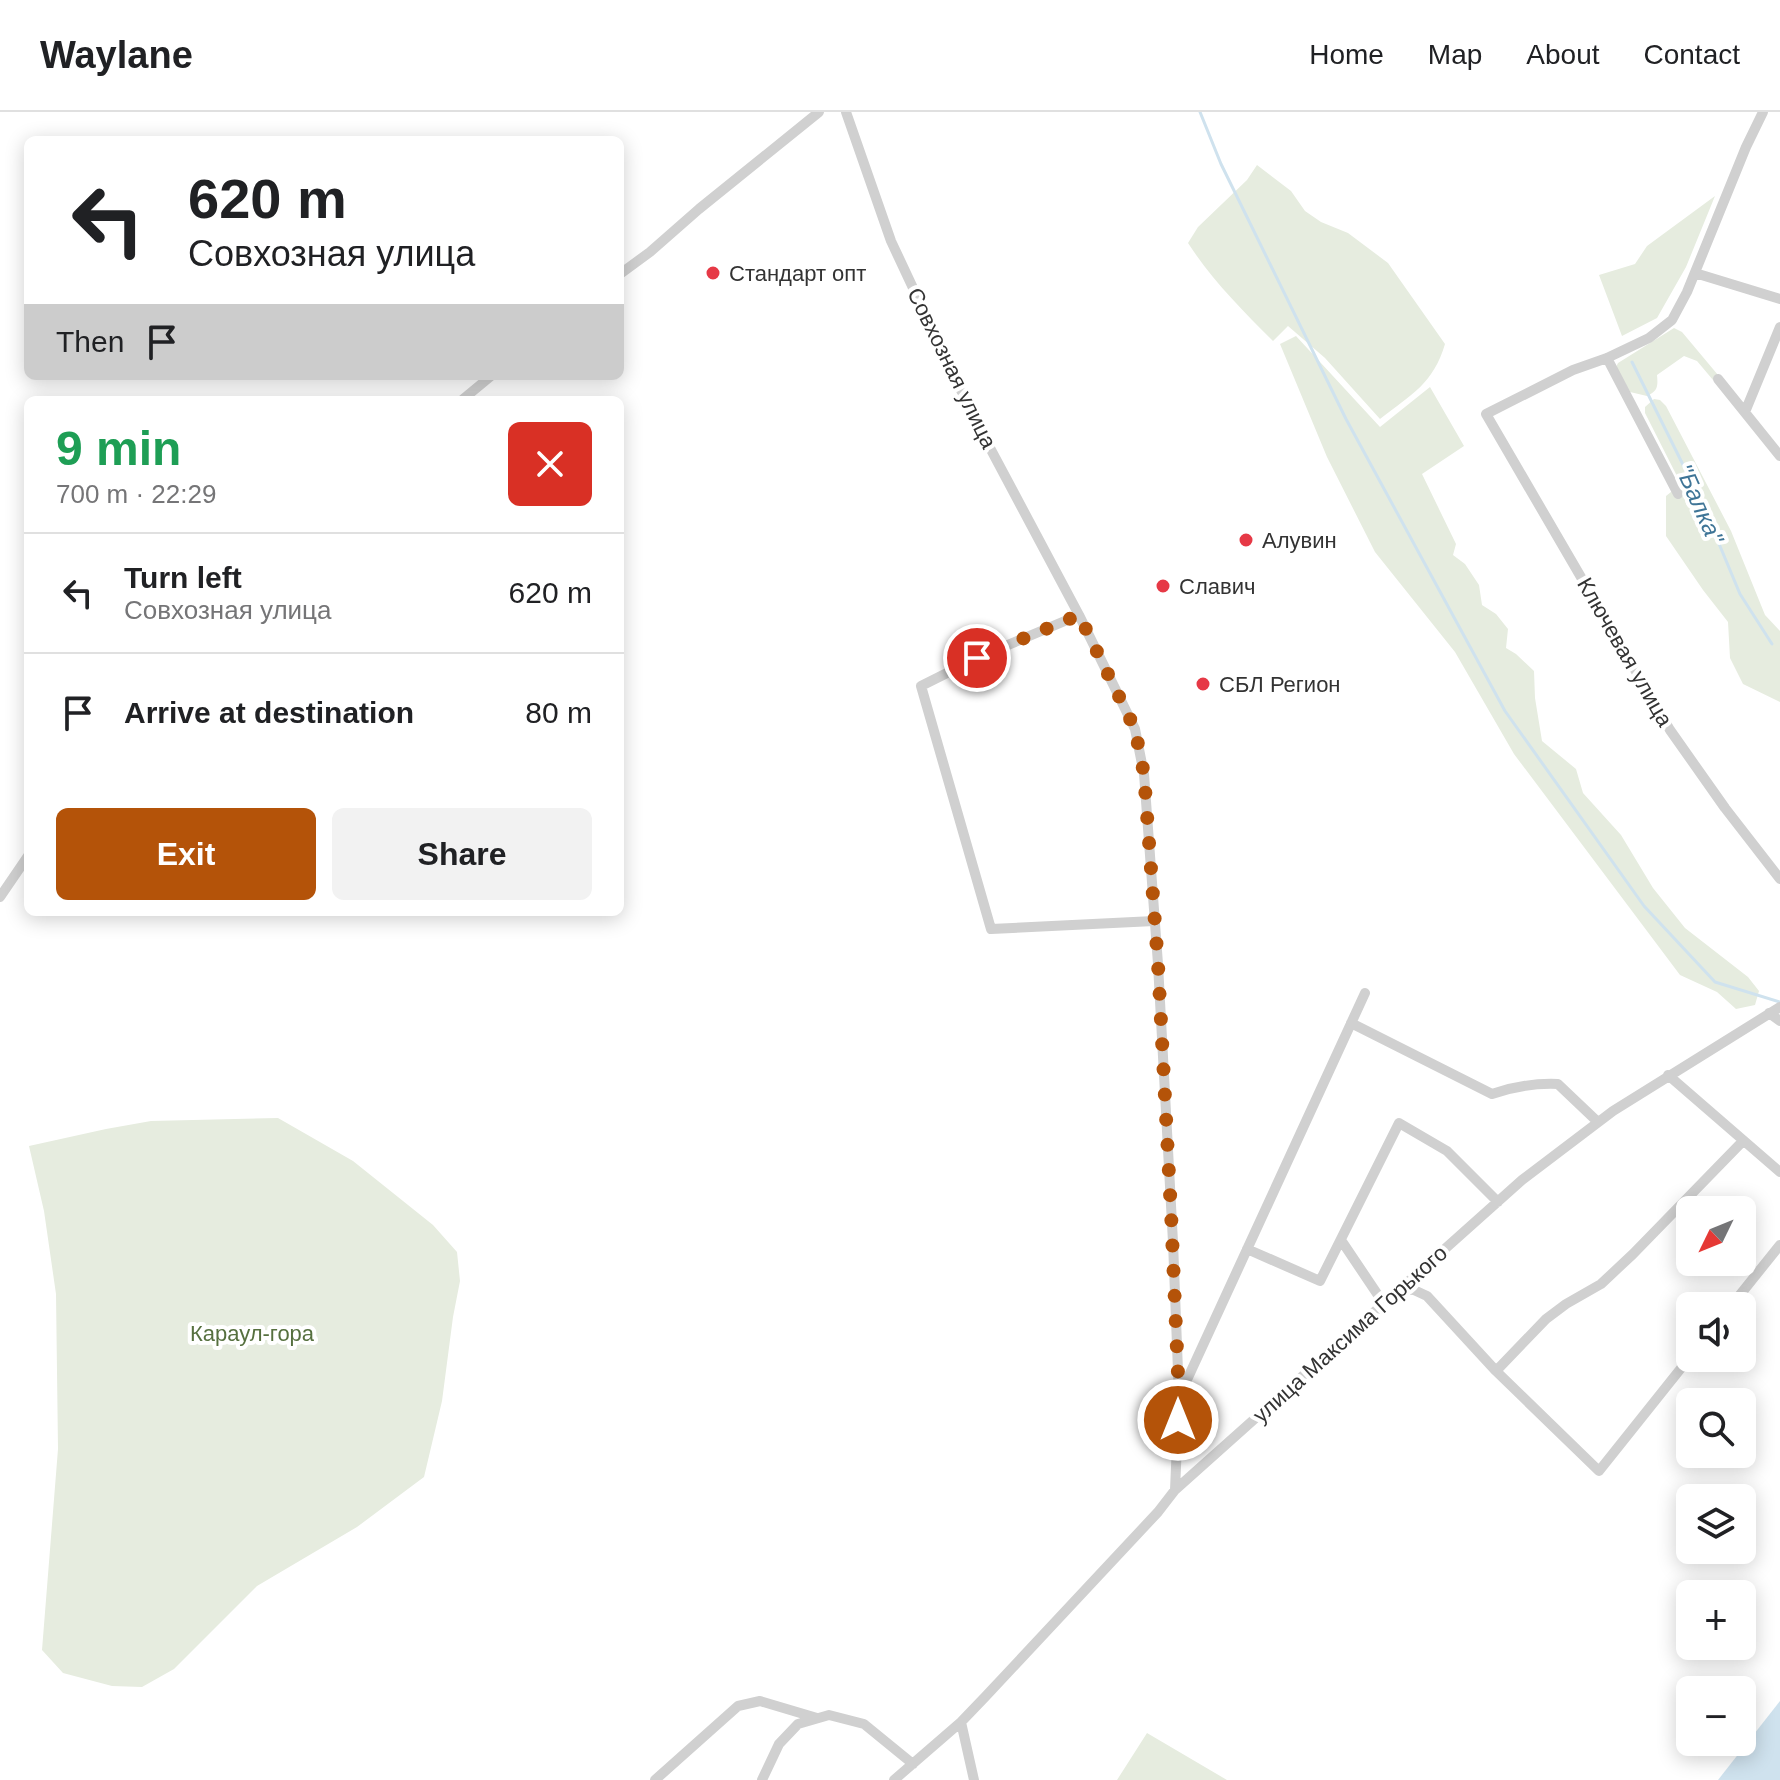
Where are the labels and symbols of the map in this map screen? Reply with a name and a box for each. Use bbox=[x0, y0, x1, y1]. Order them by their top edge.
place label: Стандарт опт bbox=[729, 261, 866, 286]
marker: Стандарт опт bbox=[704, 264, 722, 282]
street label: Совхозная улица bbox=[902, 284, 1002, 453]
water label: "Балка" bbox=[1671, 460, 1730, 549]
place label: Алувин bbox=[1262, 528, 1337, 553]
marker: Алувин bbox=[1237, 531, 1255, 549]
street label: Ключевая улица bbox=[1572, 573, 1678, 731]
place label: Славич bbox=[1179, 574, 1255, 599]
marker: Славич bbox=[1154, 577, 1172, 595]
pin bbox=[943, 624, 1011, 692]
place label: СБЛ Регион bbox=[1219, 672, 1341, 697]
marker: СБЛ Регион bbox=[1194, 675, 1212, 693]
north arrow bbox=[1676, 1196, 1756, 1276]
street label: улица Максима Горького bbox=[1248, 1240, 1452, 1428]
park label: Караул-гора bbox=[190, 1321, 315, 1346]
position arrow bbox=[1136, 1378, 1220, 1462]

